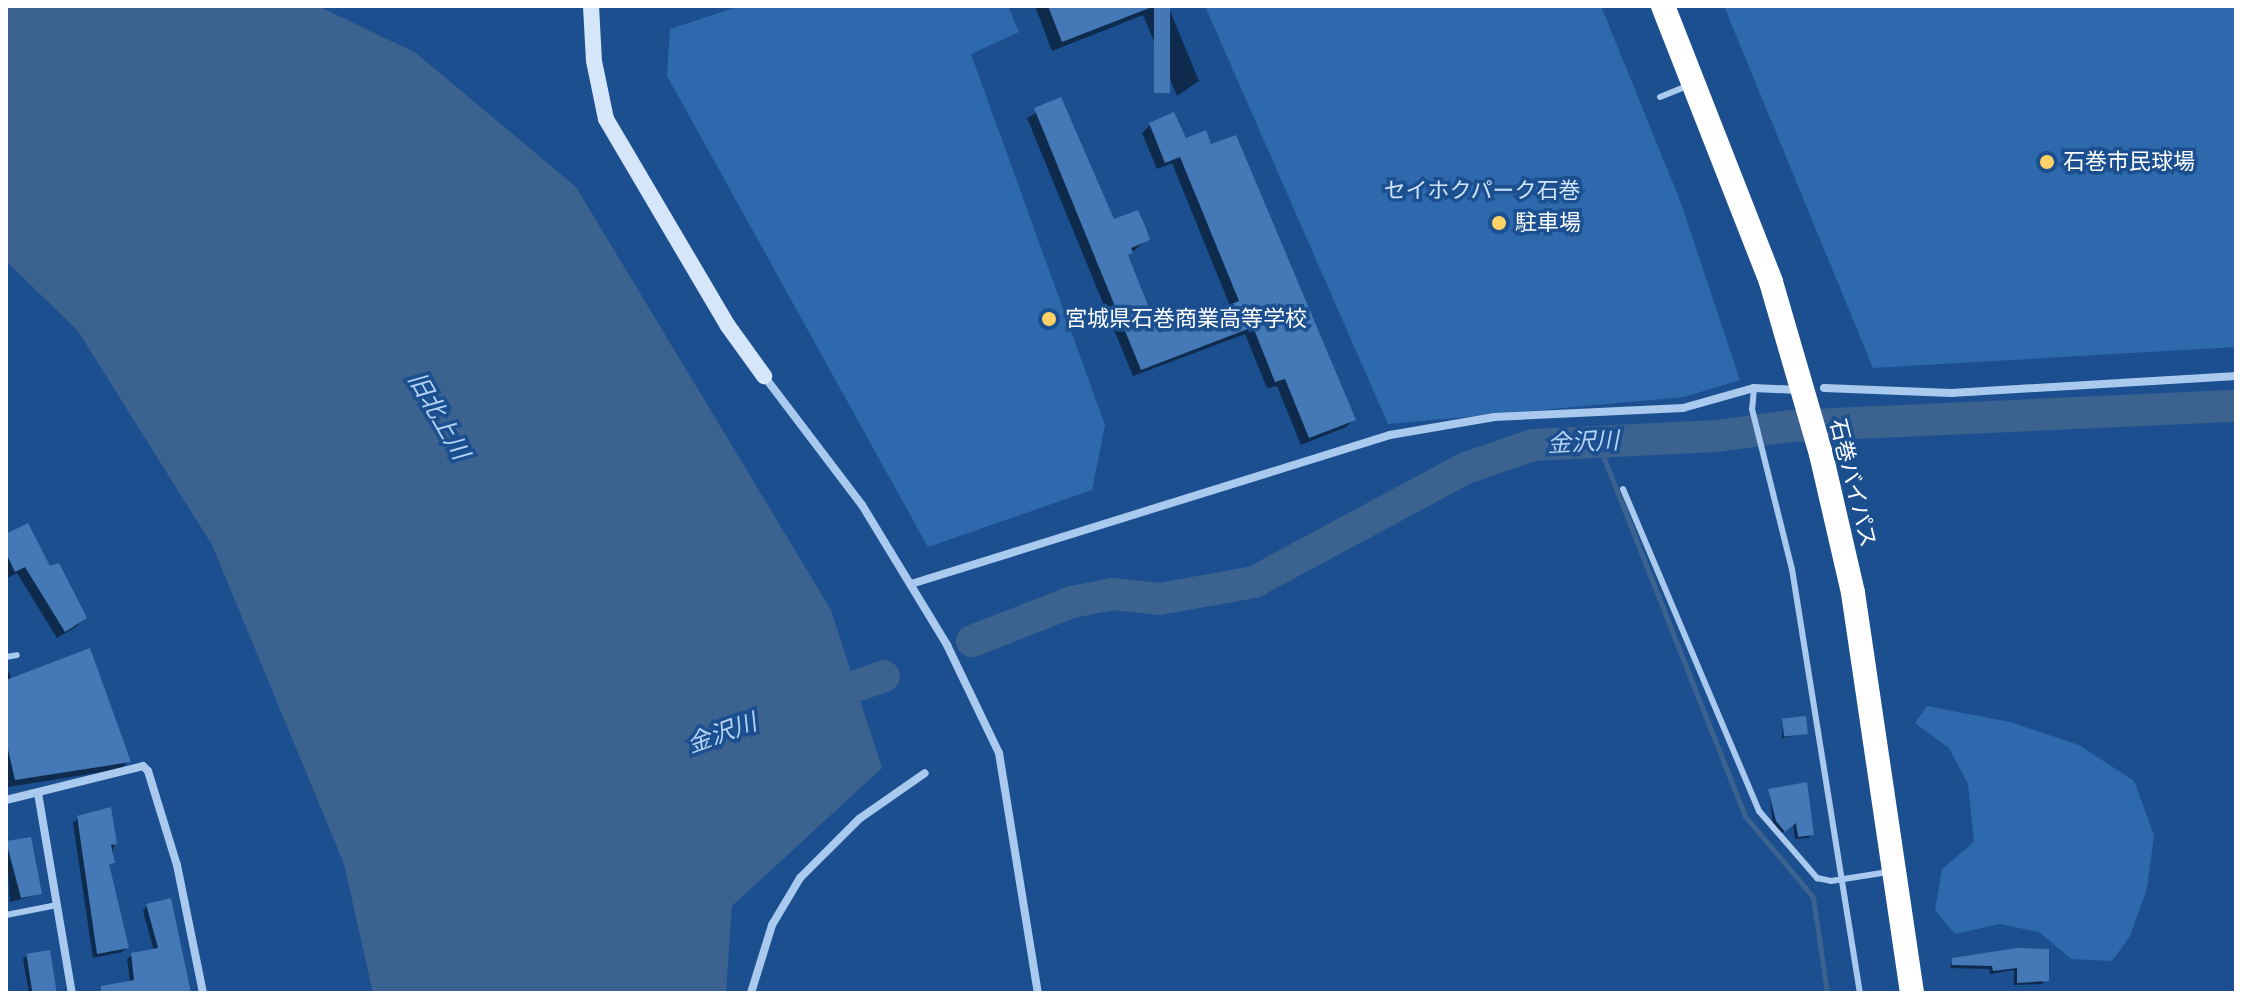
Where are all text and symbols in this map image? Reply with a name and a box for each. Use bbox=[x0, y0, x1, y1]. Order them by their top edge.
place label: 石巻市民球場 bbox=[2063, 149, 2195, 175]
marker: 石巻市民球場 bbox=[2038, 153, 2056, 171]
park label: セイホクパーク石巻 bbox=[1383, 178, 1581, 204]
place label: 駐車場 bbox=[1515, 210, 1581, 236]
marker: 駐車場 bbox=[1490, 214, 1508, 232]
place label: 宮城県石巻商業高等学校 bbox=[1065, 306, 1307, 332]
marker: 宮城県石巻商業高等学校 bbox=[1040, 310, 1058, 328]
water label: 旧北上川 bbox=[402, 367, 474, 465]
street label: 石巻バイパス bbox=[1824, 416, 1882, 550]
water label: 金沢川 bbox=[1546, 427, 1620, 459]
water label: 金沢川 bbox=[683, 708, 761, 760]

